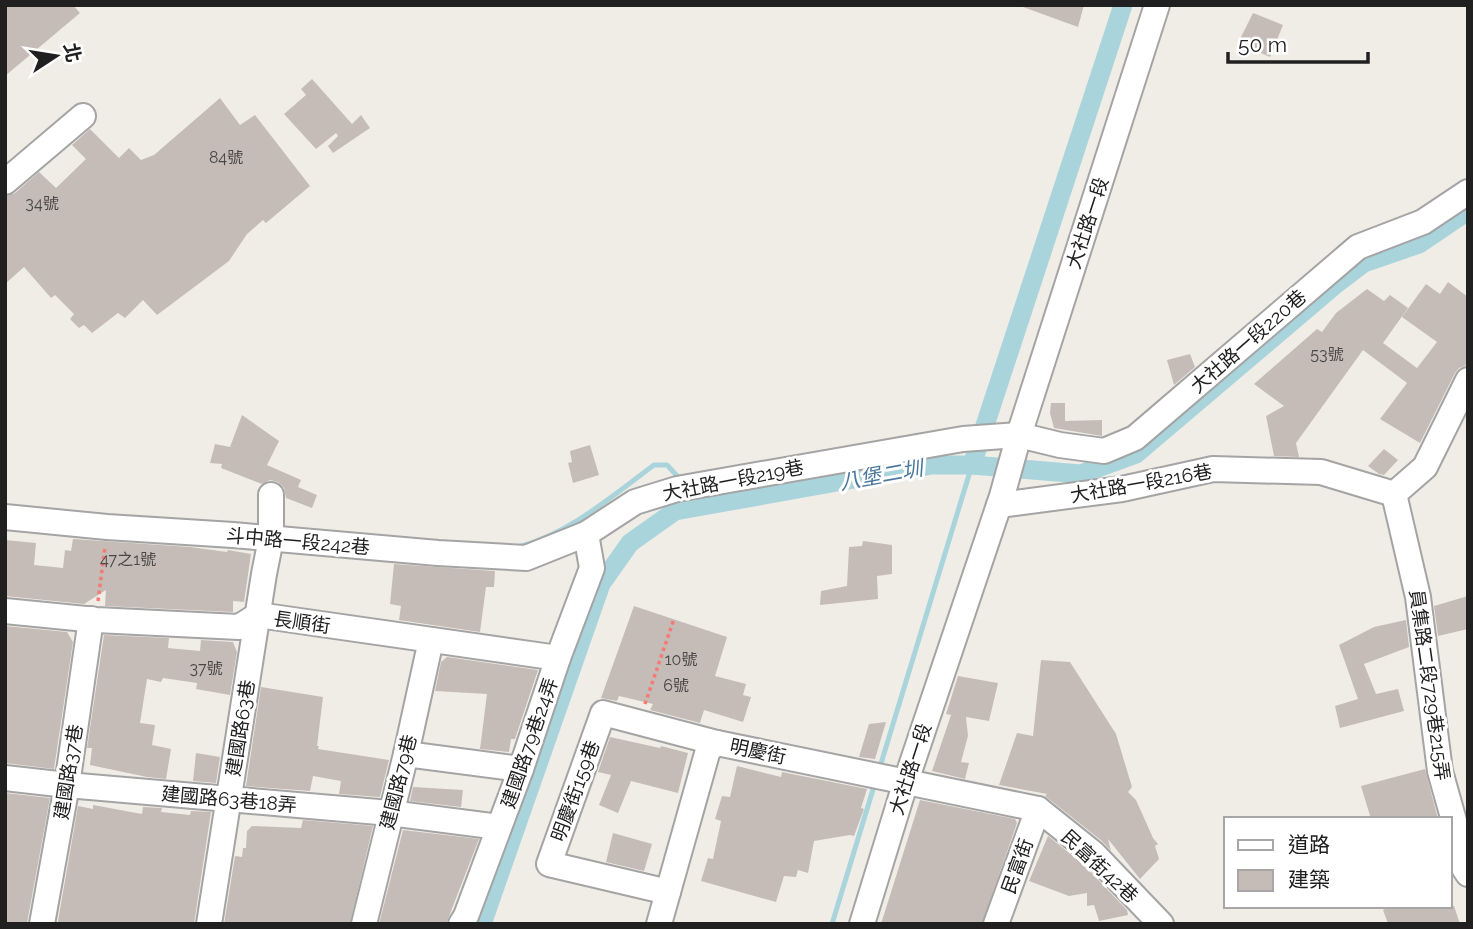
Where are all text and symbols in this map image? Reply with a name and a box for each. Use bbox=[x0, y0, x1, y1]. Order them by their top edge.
north arrow bbox=[21, 21, 91, 91]
scale bar bbox=[1228, 21, 1368, 65]
text: 50 m bbox=[1238, 32, 1287, 57]
text: 北 bbox=[60, 41, 85, 64]
house number: 84號 bbox=[209, 148, 243, 167]
street label: 大社路一段 bbox=[1062, 174, 1112, 272]
house number: 34號 bbox=[25, 194, 59, 213]
street label: 大社路一段220巷 bbox=[1186, 285, 1310, 397]
house number: 53號 bbox=[1310, 345, 1344, 364]
water label: 八堡二圳 bbox=[837, 455, 927, 495]
street label: 大社路一段219巷 bbox=[661, 456, 805, 504]
street label: 大社路一段216巷 bbox=[1068, 460, 1214, 506]
street label: 斗中路一段242巷 bbox=[225, 524, 371, 558]
house number: 47之1號 bbox=[100, 550, 156, 569]
street label: 員集路二段729巷215弄 bbox=[1406, 588, 1454, 782]
street label: 長順街 bbox=[272, 607, 332, 637]
house number: 10號 bbox=[665, 650, 697, 669]
house number: 37號 bbox=[189, 659, 223, 678]
street label: 建國路79巷24弄 bbox=[496, 675, 562, 811]
house number: 6號 bbox=[663, 676, 689, 695]
street label: 建國路63巷 bbox=[222, 678, 258, 778]
street label: 大社路一段 bbox=[885, 720, 935, 818]
street label: 建國路37巷 bbox=[50, 723, 86, 821]
street label: 建國路79巷 bbox=[376, 732, 420, 832]
street label: 明慶街 bbox=[728, 734, 788, 768]
street label: 明慶街159巷 bbox=[547, 738, 603, 844]
street label: 建國路63巷18弄 bbox=[160, 782, 298, 816]
legend bbox=[1224, 817, 1452, 908]
street label: 民富街42巷 bbox=[1057, 825, 1143, 907]
text: 道路 bbox=[1288, 832, 1330, 857]
street label: 民富街 bbox=[997, 835, 1037, 897]
text: 建築 bbox=[1288, 867, 1330, 892]

